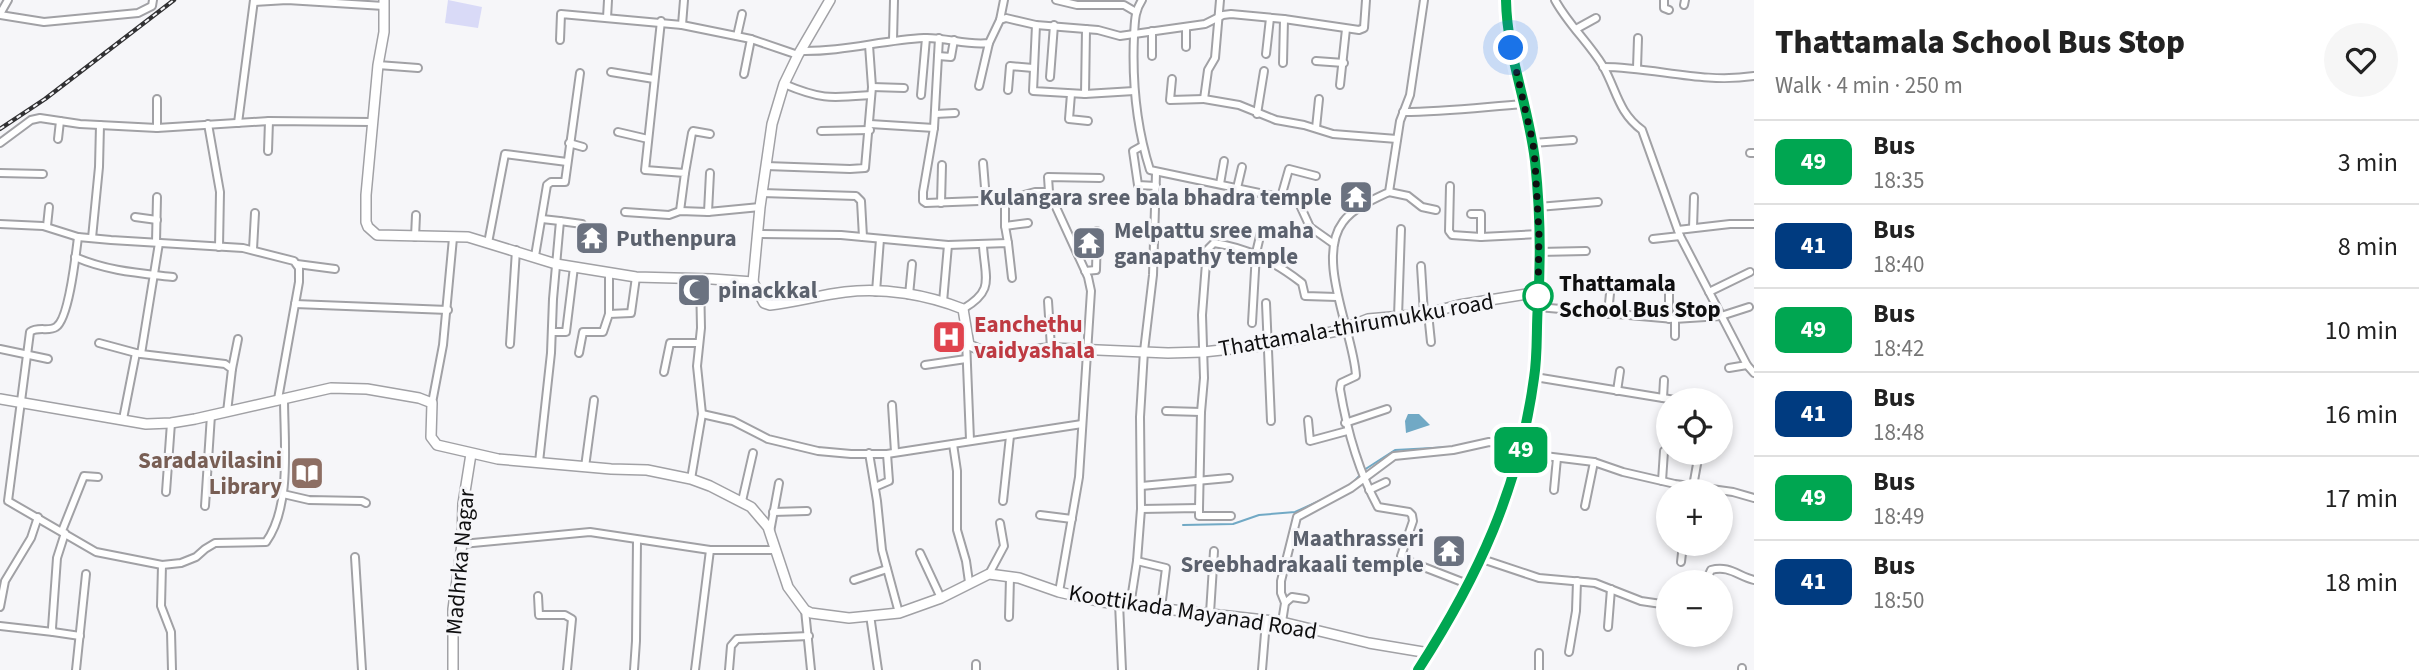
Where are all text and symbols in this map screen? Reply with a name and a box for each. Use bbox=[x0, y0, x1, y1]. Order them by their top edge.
text: Thattamala School Bus Stop bbox=[1775, 19, 2185, 66]
button: heart bbox=[2324, 23, 2398, 97]
your location bbox=[1493, 30, 1528, 65]
text: Walk · 4 min · 250 m bbox=[1775, 69, 1963, 102]
text: Bus bbox=[1873, 127, 1915, 164]
text: 49 bbox=[1801, 144, 1826, 179]
text: 3 min bbox=[2338, 144, 2398, 181]
text: 18:35 bbox=[1873, 164, 1924, 197]
temple icon: Kulangara sree bala bhadra temple bbox=[1337, 178, 1375, 216]
place label: Kulangara sree bala bhadra temple bbox=[980, 181, 1332, 214]
text: Bus bbox=[1873, 211, 1915, 248]
place label: Melpattu sree maha ganapathy temple bbox=[1114, 214, 1314, 273]
temple icon: Puthenpura bbox=[573, 219, 611, 257]
place label: Puthenpura bbox=[616, 222, 737, 255]
temple icon: Melpattu sree maha ganapathy temple bbox=[1070, 224, 1108, 262]
text: 41 bbox=[1801, 228, 1826, 263]
text: 8 min bbox=[2338, 228, 2398, 265]
text: 18:40 bbox=[1873, 248, 1924, 281]
place label: Thattamala School Bus Stop bbox=[1559, 267, 1721, 326]
mosque icon: pinackkal bbox=[675, 271, 713, 309]
place label: pinackkal bbox=[718, 274, 818, 307]
marker: Thattamala School Bus Stop bbox=[1523, 281, 1553, 311]
street label: Thattamala-thirumukku road bbox=[1216, 285, 1496, 365]
text: Bus bbox=[1873, 295, 1915, 332]
place label: Eanchethu vaidyashala bbox=[974, 308, 1095, 367]
text: 49 bbox=[1801, 312, 1826, 347]
text: 10 min bbox=[2325, 312, 2398, 349]
hospital icon: Eanchethu vaidyashala bbox=[930, 318, 968, 356]
text: 18:42 bbox=[1873, 332, 1924, 365]
text: Bus bbox=[1873, 379, 1915, 416]
map controls bbox=[1656, 388, 1733, 647]
button: locate bbox=[1656, 388, 1733, 465]
text: 41 bbox=[1801, 396, 1826, 431]
text: 16 min bbox=[2325, 396, 2398, 433]
text: 18:48 bbox=[1873, 416, 1924, 449]
line badge: 49 bbox=[1490, 427, 1552, 473]
text: 49 bbox=[1508, 432, 1534, 467]
place label: Saradavilasini Library bbox=[138, 444, 282, 503]
library icon: Saradavilasini Library bbox=[288, 454, 326, 492]
text: Bus bbox=[1873, 463, 1915, 500]
button: + bbox=[1656, 479, 1733, 556]
text: 49 bbox=[1801, 480, 1826, 515]
text: 17 min bbox=[2325, 480, 2398, 517]
street label: Madhrka Nagar bbox=[437, 487, 483, 636]
text: 18:49 bbox=[1873, 500, 1924, 533]
place label: Maathrasseri Sreebhadrakaali temple bbox=[1180, 522, 1424, 581]
temple icon: Maathrasseri Sreebhadrakaali temple bbox=[1430, 532, 1468, 570]
text: Bus bbox=[1873, 547, 1915, 584]
text: 41 bbox=[1801, 564, 1826, 599]
text: 18 min bbox=[2325, 564, 2398, 601]
button: − bbox=[1656, 570, 1733, 647]
street label: Koottikada Mayanad Road bbox=[1066, 576, 1320, 648]
text: 18:50 bbox=[1873, 584, 1924, 617]

